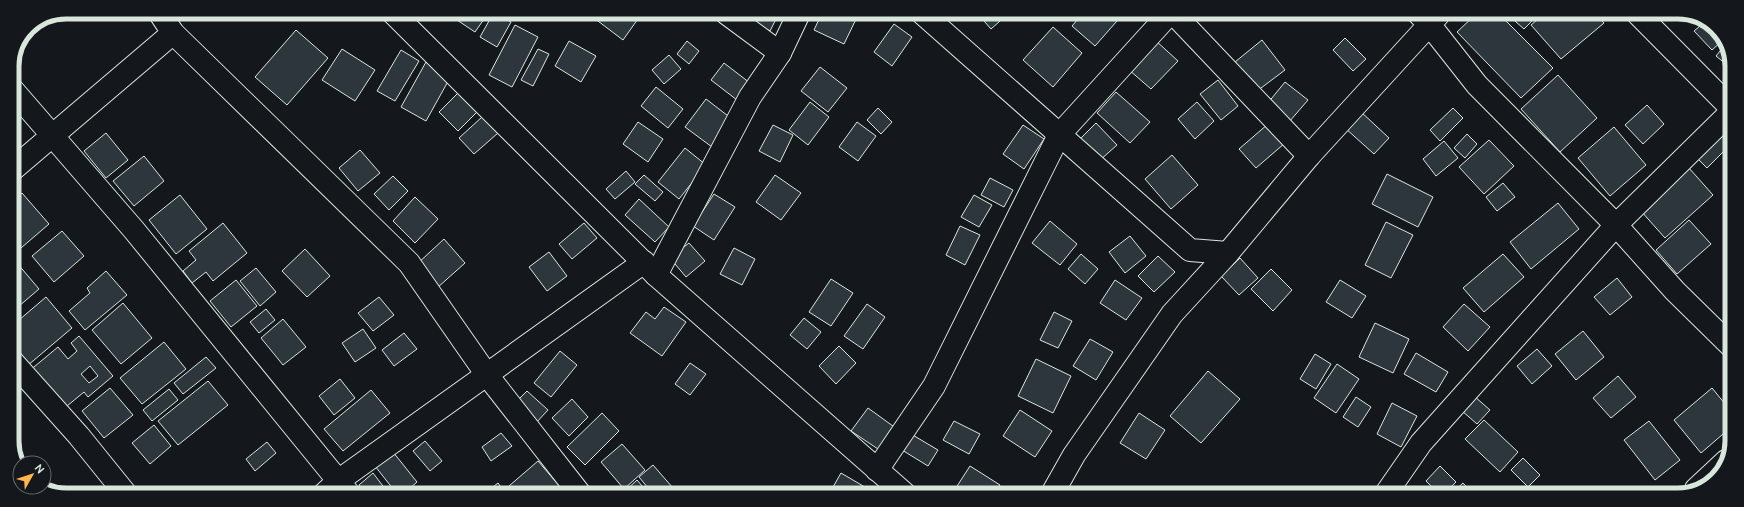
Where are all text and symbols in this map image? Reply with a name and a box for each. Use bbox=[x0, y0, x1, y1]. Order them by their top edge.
north arrow bbox=[12, 455, 52, 495]
text: N bbox=[33, 462, 47, 476]

